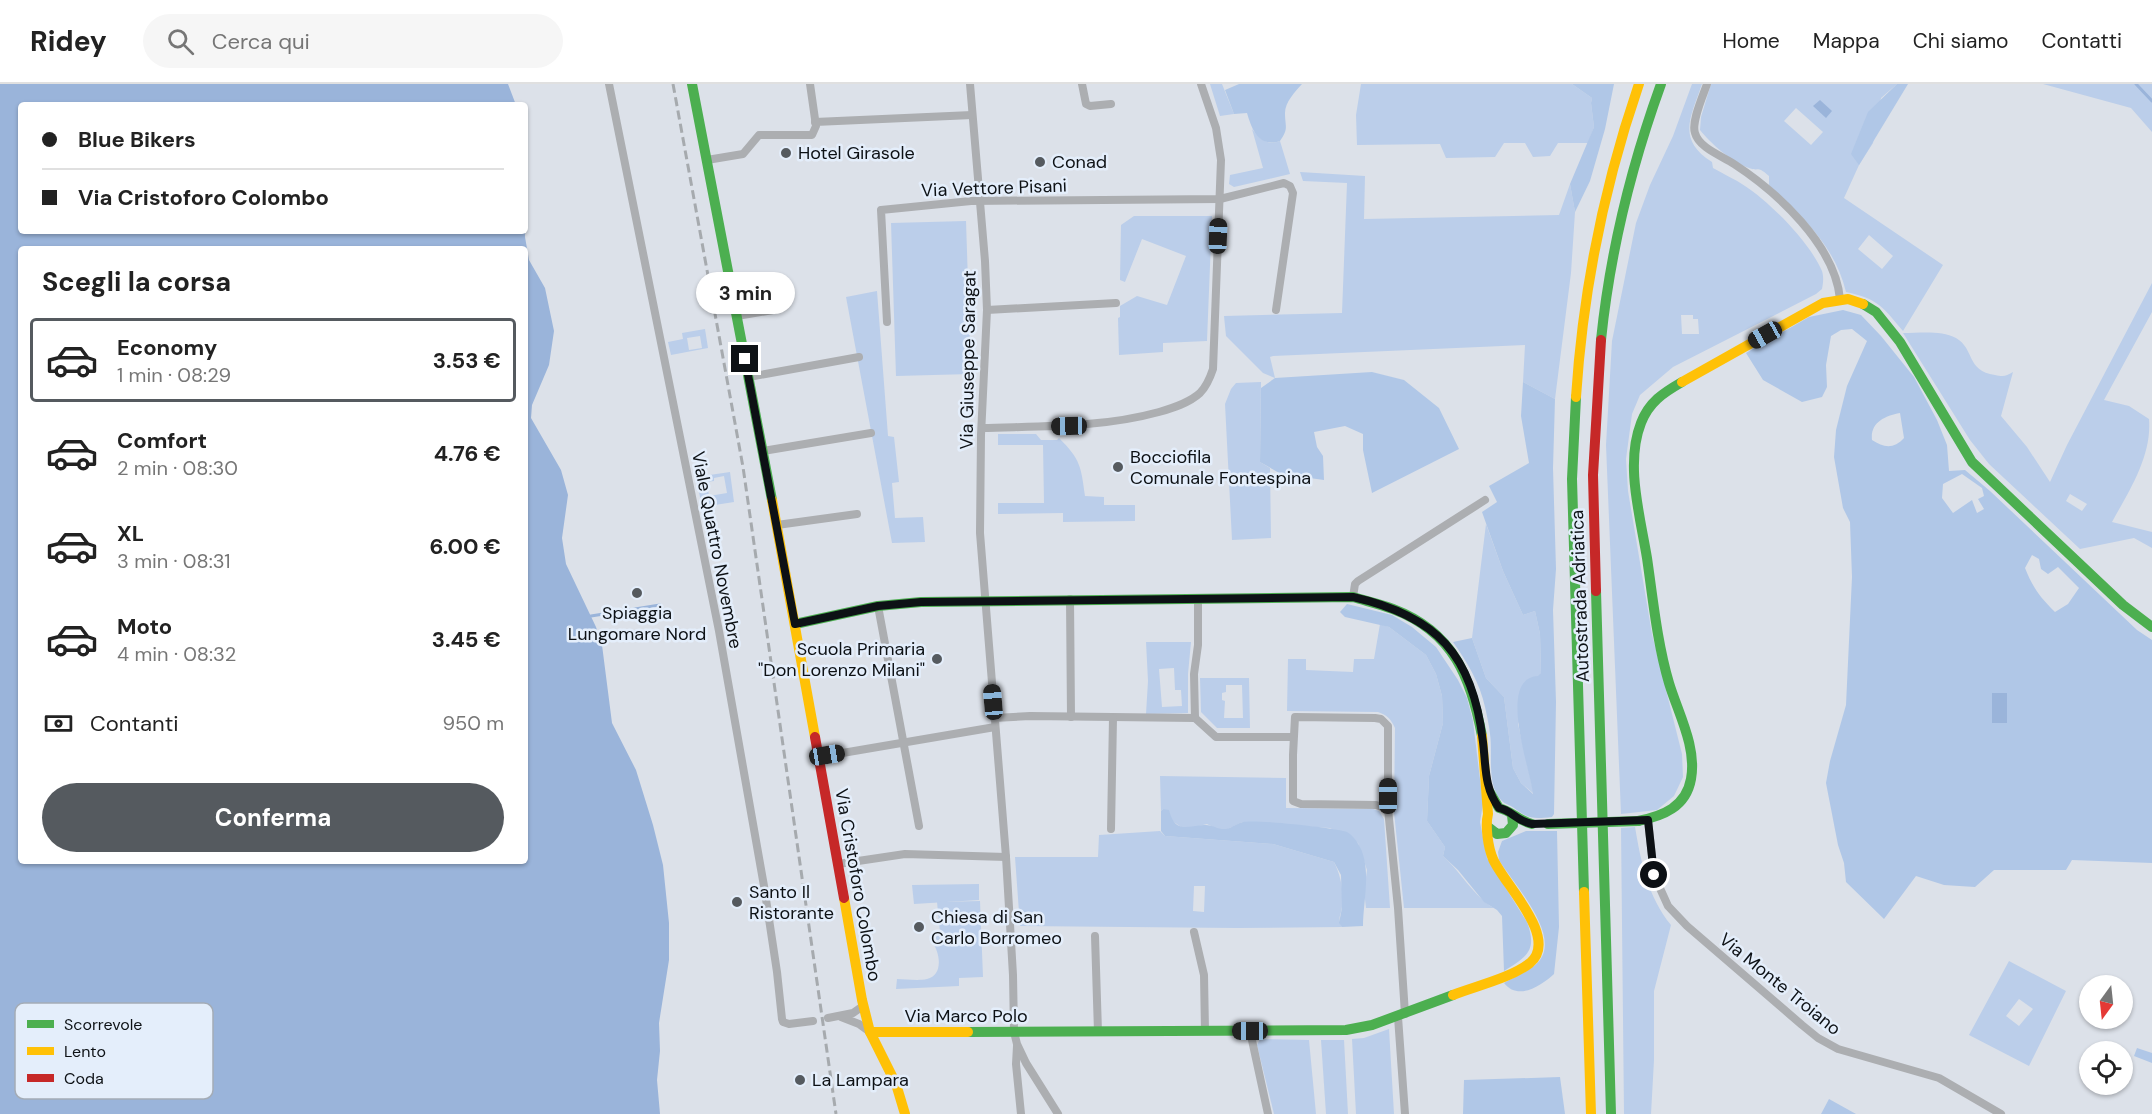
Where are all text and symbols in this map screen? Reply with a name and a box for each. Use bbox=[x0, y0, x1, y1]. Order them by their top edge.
search box bbox=[143, 14, 563, 68]
text: Ridey bbox=[30, 23, 107, 60]
icon: search bbox=[164, 25, 197, 58]
text: Cerca qui bbox=[212, 27, 310, 56]
text: Home bbox=[1722, 27, 1780, 55]
text: Mappa bbox=[1813, 27, 1880, 55]
text: Chi siamo bbox=[1913, 27, 2009, 55]
text: Contatti bbox=[2042, 27, 2122, 55]
text: Blue Bikers bbox=[78, 125, 196, 154]
place label: Hotel Girasole bbox=[798, 141, 915, 165]
marker: Hotel Girasole bbox=[779, 146, 793, 160]
place label: Conad bbox=[1052, 150, 1107, 174]
marker: Conad bbox=[1033, 155, 1047, 169]
street label: Via Vettore Pisani bbox=[921, 173, 1067, 203]
text: Via Cristoforo Colombo bbox=[78, 183, 329, 212]
car bbox=[1208, 218, 1228, 254]
text: Scegli la corsa bbox=[42, 264, 231, 299]
street label: Via Giuseppe Saragat bbox=[954, 270, 982, 450]
callout: 3 min bbox=[696, 272, 795, 314]
text: 3 min bbox=[719, 280, 772, 306]
car bbox=[1745, 318, 1785, 352]
icon: car bbox=[45, 333, 99, 387]
text: Economy bbox=[117, 333, 217, 362]
route end bbox=[731, 345, 758, 372]
text: 3.53 € bbox=[433, 346, 501, 375]
text: 1 min · 08:29 bbox=[117, 362, 231, 388]
car bbox=[1051, 417, 1087, 435]
icon: car bbox=[45, 426, 99, 480]
text: Comfort bbox=[117, 426, 207, 455]
text: 4.76 € bbox=[434, 439, 501, 468]
place label: Bocciofila Comunale Fontespina bbox=[1130, 445, 1311, 490]
street label: Viale Quattro Novembre bbox=[686, 449, 748, 651]
text: 2 min · 08:30 bbox=[117, 455, 238, 481]
marker: Bocciofila Comunale Fontespina bbox=[1111, 460, 1125, 474]
street label: Autostrada Adriatica bbox=[1565, 509, 1595, 683]
icon: car bbox=[45, 519, 99, 573]
text: XL bbox=[117, 519, 144, 548]
text: 6.00 € bbox=[430, 532, 501, 561]
text: 3 min · 08:31 bbox=[117, 548, 230, 574]
marker: Spiaggia Lungomare Nord bbox=[630, 586, 644, 600]
place label: Spiaggia Lungomare Nord bbox=[568, 601, 706, 646]
icon: car bbox=[45, 612, 99, 666]
text: Moto bbox=[117, 612, 172, 641]
text: 3.45 € bbox=[432, 625, 501, 654]
place label: Scuola Primaria "Don Lorenzo Milani" bbox=[758, 637, 925, 682]
text: 4 min · 08:32 bbox=[117, 641, 236, 667]
marker: Scuola Primaria "Don Lorenzo Milani" bbox=[930, 652, 944, 666]
car bbox=[982, 683, 1004, 721]
icon: cash bbox=[42, 707, 75, 740]
text: Contanti bbox=[90, 709, 179, 738]
text: 950 m bbox=[442, 710, 504, 736]
car bbox=[808, 743, 846, 767]
car bbox=[1379, 778, 1397, 814]
button: Conferma bbox=[42, 783, 504, 852]
street label: Via Cristoforo Colombo bbox=[829, 787, 887, 983]
route start bbox=[1640, 861, 1667, 888]
place label: Santo Il Ristorante bbox=[749, 880, 834, 925]
marker: Santo Il Ristorante bbox=[730, 895, 744, 909]
place label: Chiesa di San Carlo Borromeo bbox=[931, 905, 1062, 950]
marker: Chiesa di San Carlo Borromeo bbox=[912, 920, 926, 934]
street label: Via Monte Troiano bbox=[1714, 927, 1846, 1041]
north arrow bbox=[2079, 975, 2133, 1029]
map controls bbox=[2079, 975, 2133, 1095]
legend bbox=[15, 1003, 213, 1099]
street label: Via Marco Polo bbox=[904, 1004, 1028, 1028]
text: Scorrevole bbox=[64, 1014, 142, 1035]
car bbox=[1232, 1022, 1268, 1040]
text: Lento bbox=[64, 1041, 106, 1062]
button: locate bbox=[2079, 1041, 2133, 1095]
text: Coda bbox=[64, 1068, 104, 1089]
place label: La Lampara bbox=[812, 1068, 909, 1092]
marker: La Lampara bbox=[793, 1073, 807, 1087]

